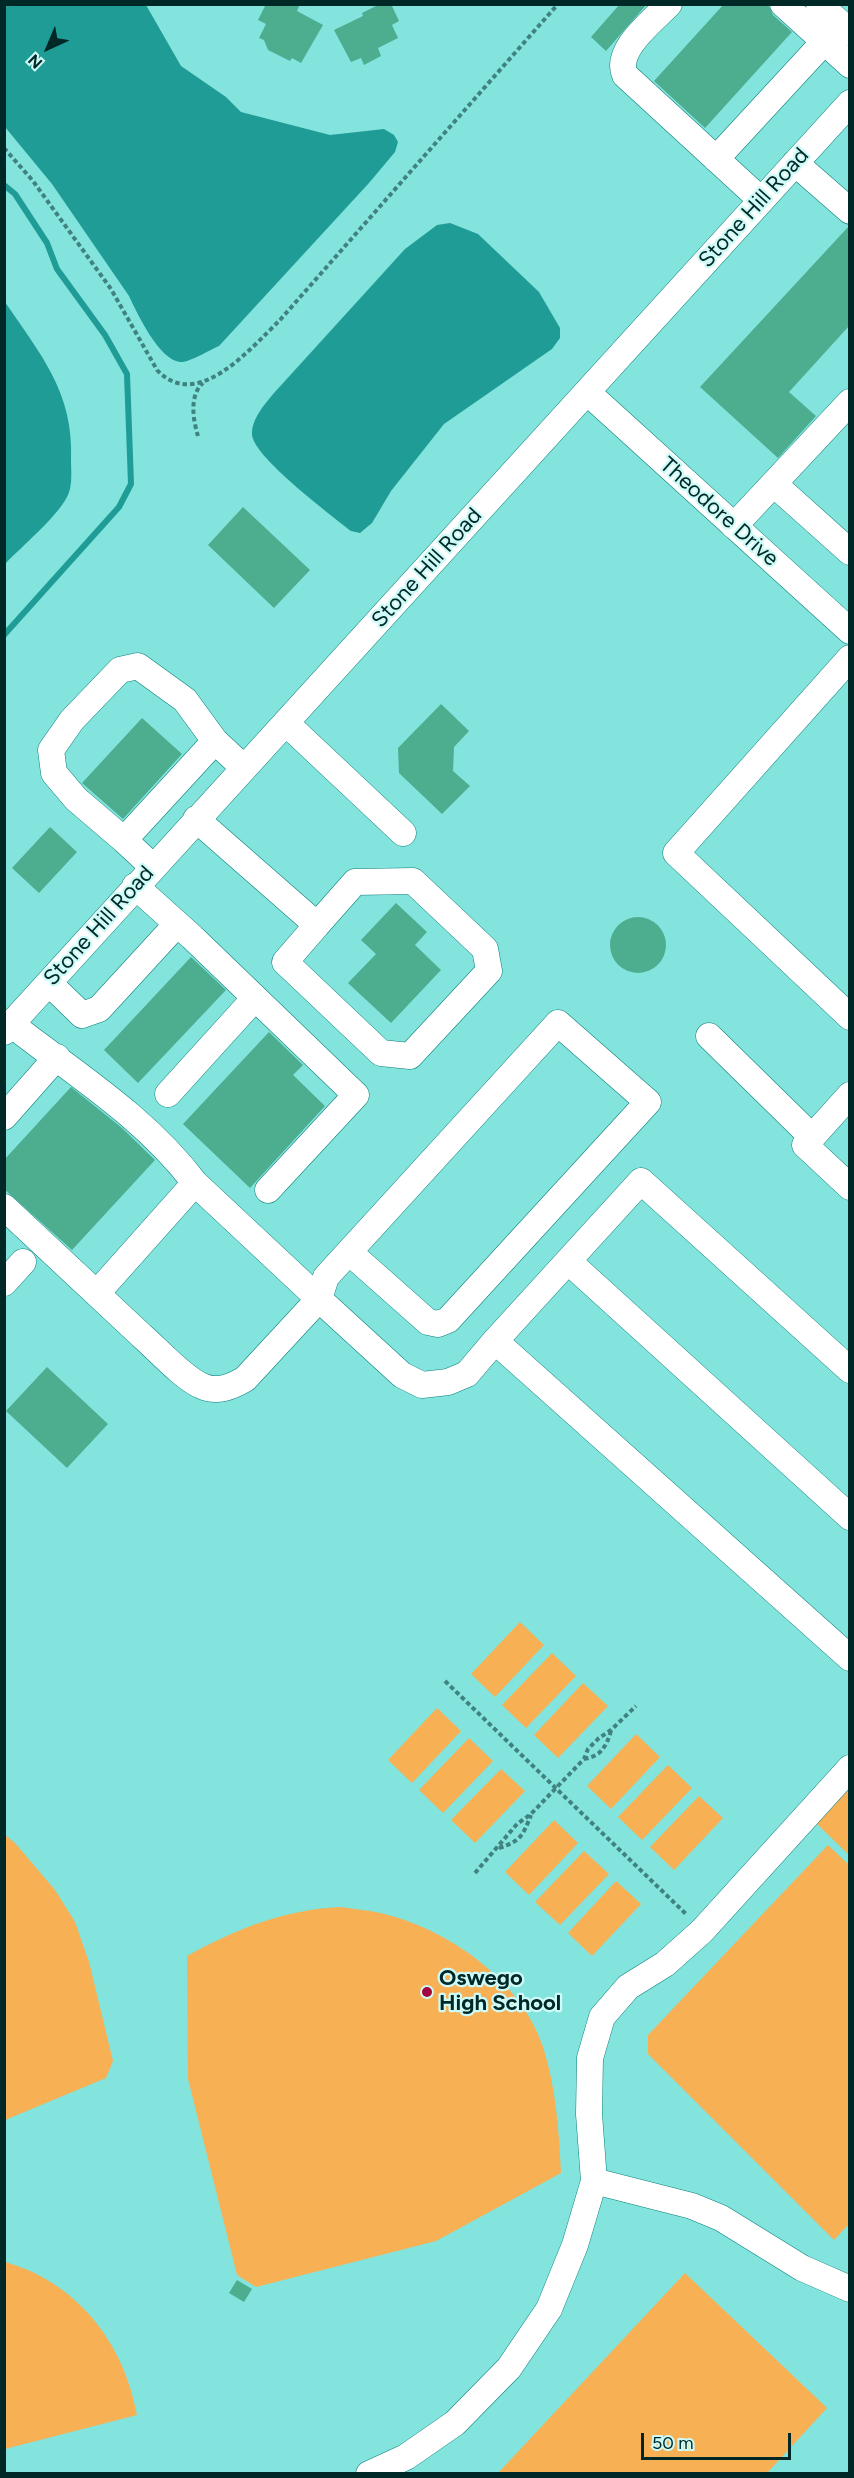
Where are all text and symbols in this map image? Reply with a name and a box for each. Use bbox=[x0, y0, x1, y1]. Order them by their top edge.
north arrow bbox=[18, 18, 78, 78]
text: N bbox=[24, 50, 46, 72]
street label: Stone Hill Road bbox=[693, 143, 815, 273]
street label: Theodore Drive bbox=[654, 452, 784, 572]
street label: Stone Hill Road bbox=[366, 503, 488, 633]
street label: Stone Hill Road bbox=[38, 861, 160, 991]
place label: Oswego High School bbox=[439, 1966, 561, 2018]
marker: Oswego High School bbox=[420, 1985, 434, 1999]
scale bar bbox=[644, 2421, 794, 2459]
text: 50 m bbox=[652, 2432, 694, 2454]

